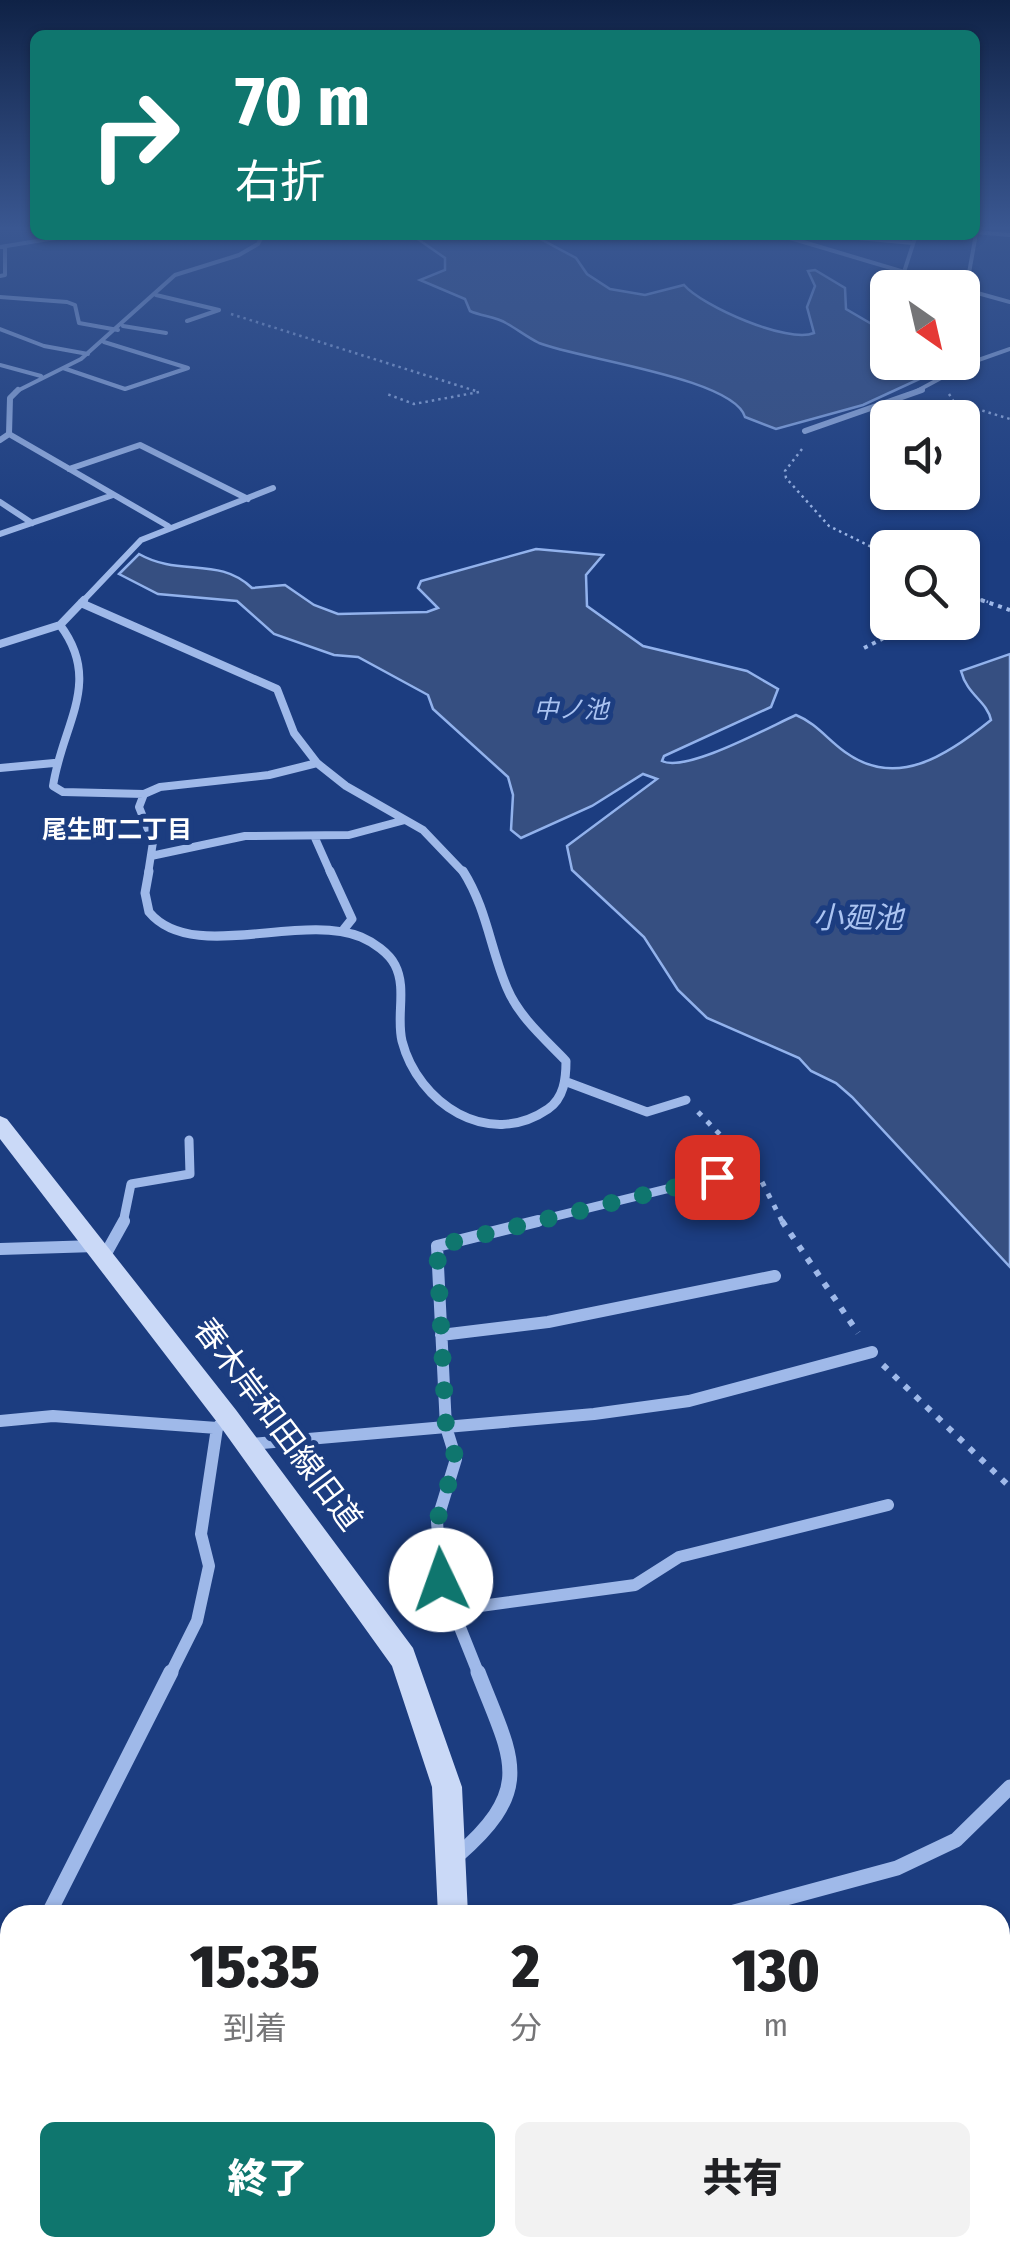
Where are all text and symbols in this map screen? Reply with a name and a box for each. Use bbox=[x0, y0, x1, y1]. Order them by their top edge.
text: 70 m bbox=[235, 60, 370, 144]
icon: right bbox=[70, 70, 200, 200]
text: 右折 bbox=[235, 155, 325, 209]
north arrow bbox=[870, 270, 980, 380]
map controls bbox=[870, 270, 980, 640]
button: sound bbox=[870, 400, 980, 510]
button: search bbox=[870, 530, 980, 640]
water label: 中ノ池 bbox=[533, 695, 611, 725]
district label: 尾生町二丁目 bbox=[42, 815, 192, 845]
water label: 小廻池 bbox=[813, 900, 906, 936]
pin bbox=[675, 1135, 760, 1220]
icon: arrive bbox=[690, 1150, 745, 1205]
street label: 春木岸和田線旧道 bbox=[186, 1310, 370, 1538]
position arrow bbox=[389, 1528, 493, 1632]
text: 15:35 bbox=[190, 1931, 320, 2003]
text: 2 bbox=[512, 1931, 540, 2003]
text: 130 bbox=[732, 1935, 820, 2007]
text: m bbox=[764, 2006, 788, 2044]
text: 到着 bbox=[223, 2009, 287, 2047]
text: 分 bbox=[510, 2009, 542, 2047]
button: 終了 bbox=[40, 2122, 495, 2237]
button: 共有 bbox=[515, 2122, 970, 2237]

